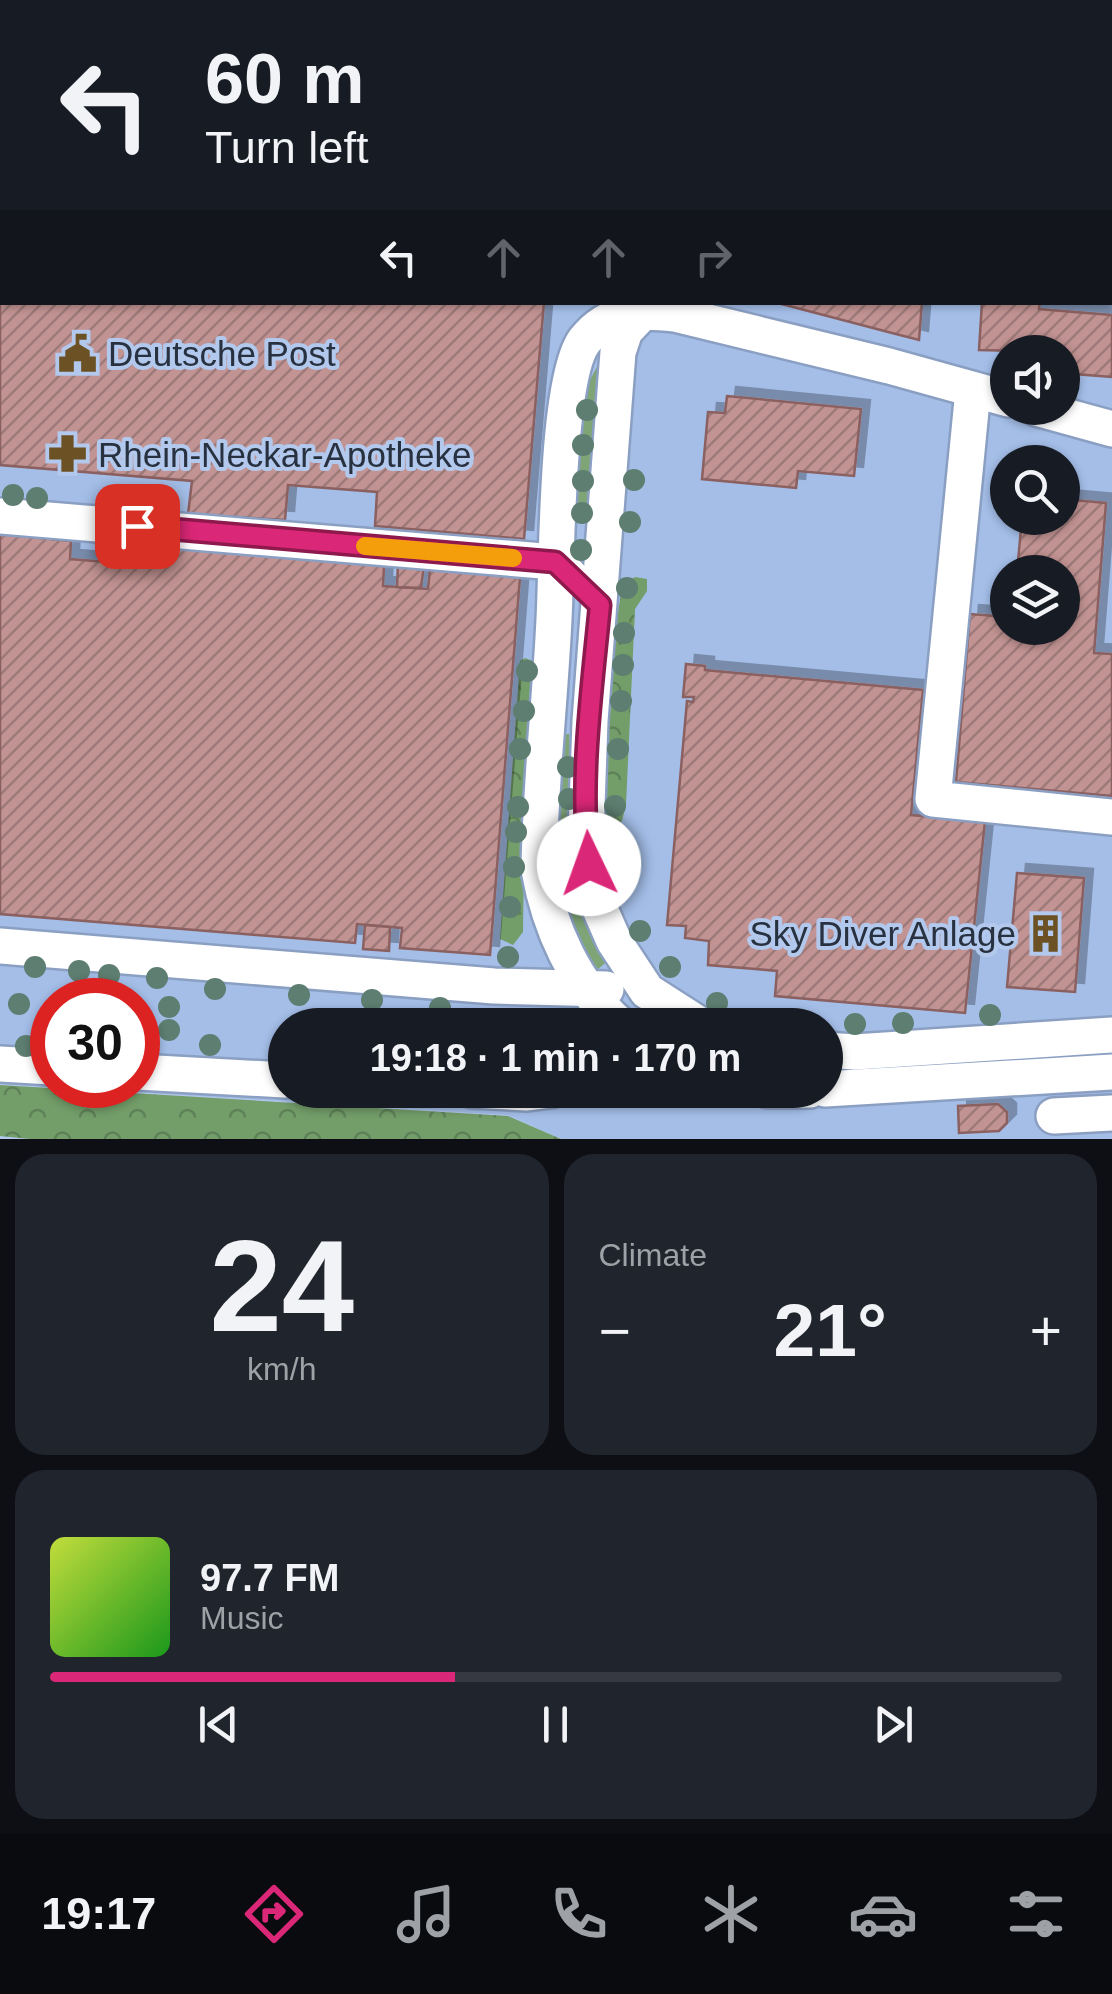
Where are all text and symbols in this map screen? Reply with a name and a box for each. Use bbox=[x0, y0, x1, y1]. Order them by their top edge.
icon: left bbox=[40, 40, 170, 170]
text: 60 m bbox=[205, 40, 365, 118]
text: Turn left bbox=[205, 122, 368, 173]
icon: left bbox=[371, 230, 426, 285]
icon: ahead bbox=[476, 230, 531, 285]
icon: ahead bbox=[581, 230, 636, 285]
icon: right bbox=[686, 230, 741, 285]
public building icon: Deutsche Post bbox=[57, 332, 99, 374]
place label: Deutsche Post bbox=[108, 334, 336, 373]
map controls bbox=[990, 335, 1080, 645]
button: sound bbox=[990, 335, 1080, 425]
pharmacy icon: Rhein-Neckar-Apotheke bbox=[47, 433, 89, 475]
place label: Rhein-Neckar-Apotheke bbox=[98, 435, 472, 474]
button: search bbox=[990, 445, 1080, 535]
pin bbox=[95, 484, 180, 569]
icon: arrive bbox=[110, 499, 165, 554]
button: layers bbox=[990, 555, 1080, 645]
position arrow bbox=[537, 812, 641, 916]
building icon: Sky Diver Anlage bbox=[1025, 912, 1067, 954]
place label: Sky Diver Anlage bbox=[749, 914, 1016, 953]
speed limit sign: 30 bbox=[30, 978, 160, 1108]
text: 19:18 · 1 min · 170 m bbox=[370, 1037, 741, 1079]
text: 24 bbox=[209, 1213, 354, 1359]
text: Climate bbox=[599, 1237, 707, 1273]
text: 21° bbox=[774, 1288, 887, 1372]
text: − bbox=[599, 1300, 631, 1362]
text: + bbox=[1030, 1300, 1062, 1362]
text: km/h bbox=[247, 1351, 316, 1387]
text: 97.7 FM bbox=[200, 1557, 339, 1599]
text: Music bbox=[200, 1600, 284, 1636]
icon: previous bbox=[191, 1697, 246, 1752]
icon: pause bbox=[528, 1697, 583, 1752]
icon: next bbox=[866, 1697, 921, 1752]
icon: directions bbox=[239, 1879, 309, 1949]
icon: music bbox=[391, 1879, 461, 1949]
icon: phone bbox=[544, 1879, 614, 1949]
icon: climate bbox=[696, 1879, 766, 1949]
icon: car bbox=[848, 1879, 918, 1949]
icon: filters bbox=[1001, 1879, 1071, 1949]
text: 19:17 bbox=[41, 1888, 156, 1939]

